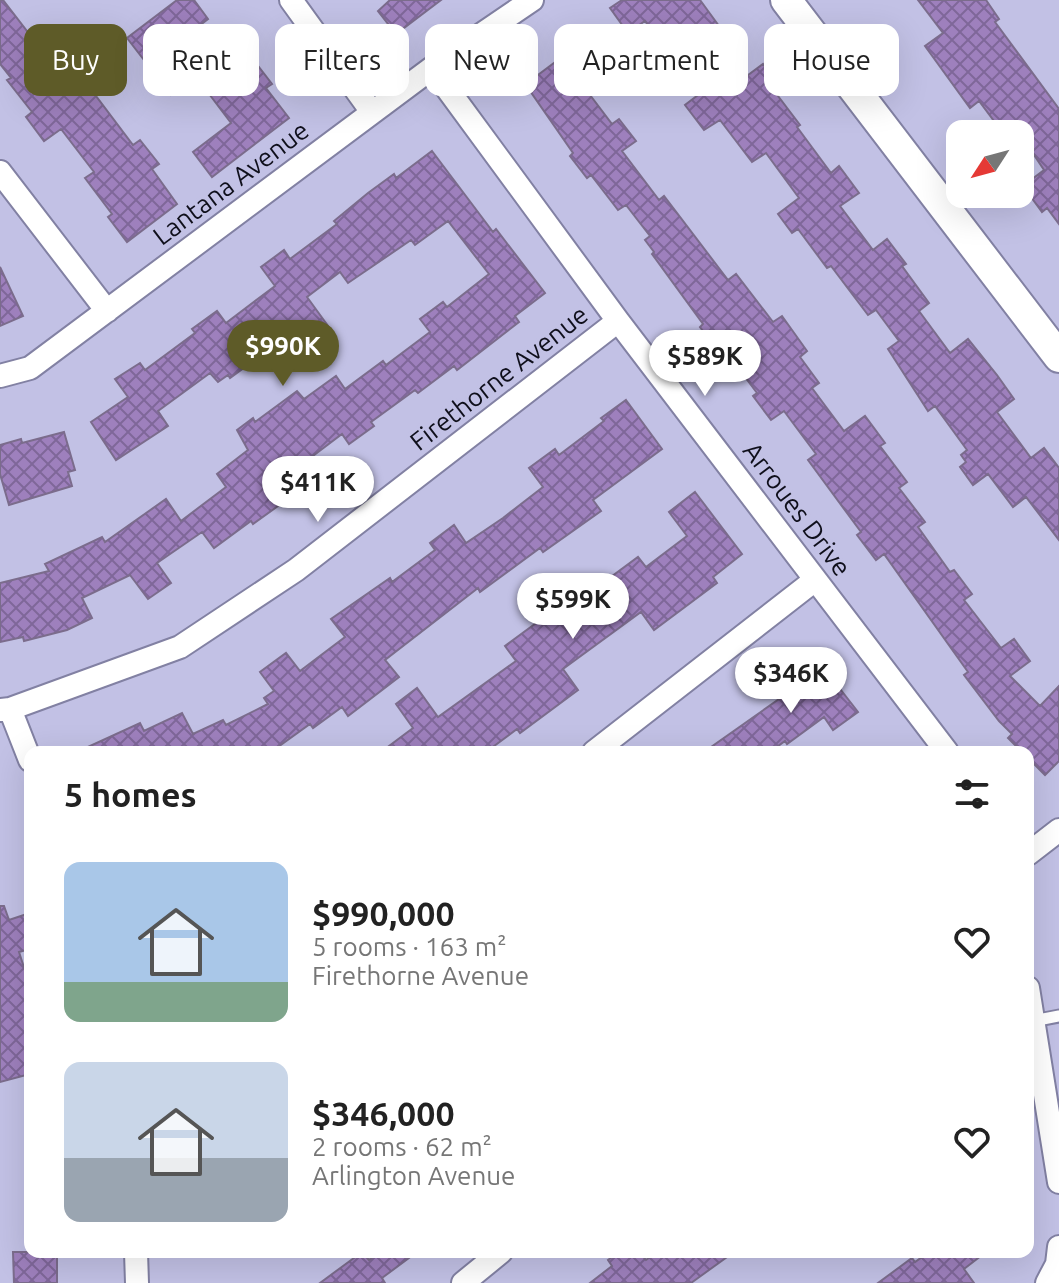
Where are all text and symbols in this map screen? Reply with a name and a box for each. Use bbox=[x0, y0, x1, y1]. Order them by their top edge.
chip: Buy bbox=[24, 24, 127, 96]
chip: Rent bbox=[143, 24, 259, 96]
chip: Filters bbox=[275, 24, 409, 96]
chip: New bbox=[425, 24, 538, 96]
chip: Apartment bbox=[554, 24, 748, 96]
chip: House bbox=[764, 24, 899, 96]
street label: Lantana Avenue bbox=[147, 115, 314, 250]
north arrow bbox=[946, 120, 1034, 208]
map controls bbox=[946, 120, 1034, 208]
street label: Firethorne Avenue bbox=[404, 299, 593, 456]
pin: $990K bbox=[227, 320, 339, 388]
pin: $589K bbox=[649, 330, 761, 398]
text: $990K bbox=[245, 331, 321, 360]
text: $589K bbox=[667, 341, 743, 370]
street label: Arroues Drive bbox=[738, 436, 857, 581]
pin: $411K bbox=[262, 456, 374, 524]
text: $411K bbox=[280, 467, 356, 496]
pin: $599K bbox=[517, 573, 629, 641]
text: $599K bbox=[535, 584, 611, 613]
pin: $346K bbox=[735, 647, 847, 715]
text: $346K bbox=[753, 658, 829, 687]
icon: filters bbox=[950, 772, 994, 816]
text: 5 homes bbox=[64, 775, 197, 813]
icon: home bbox=[128, 894, 224, 990]
text: $990,000 bbox=[312, 894, 455, 932]
icon: heart bbox=[950, 920, 994, 964]
text: 5 rooms · 163 m² bbox=[312, 932, 507, 961]
text: Firethorne Avenue bbox=[312, 961, 529, 990]
icon: home bbox=[128, 1094, 224, 1190]
text: $346,000 bbox=[312, 1094, 455, 1132]
icon: heart bbox=[950, 1120, 994, 1164]
text: 2 rooms · 62 m² bbox=[312, 1132, 492, 1161]
text: Arlington Avenue bbox=[312, 1161, 515, 1190]

